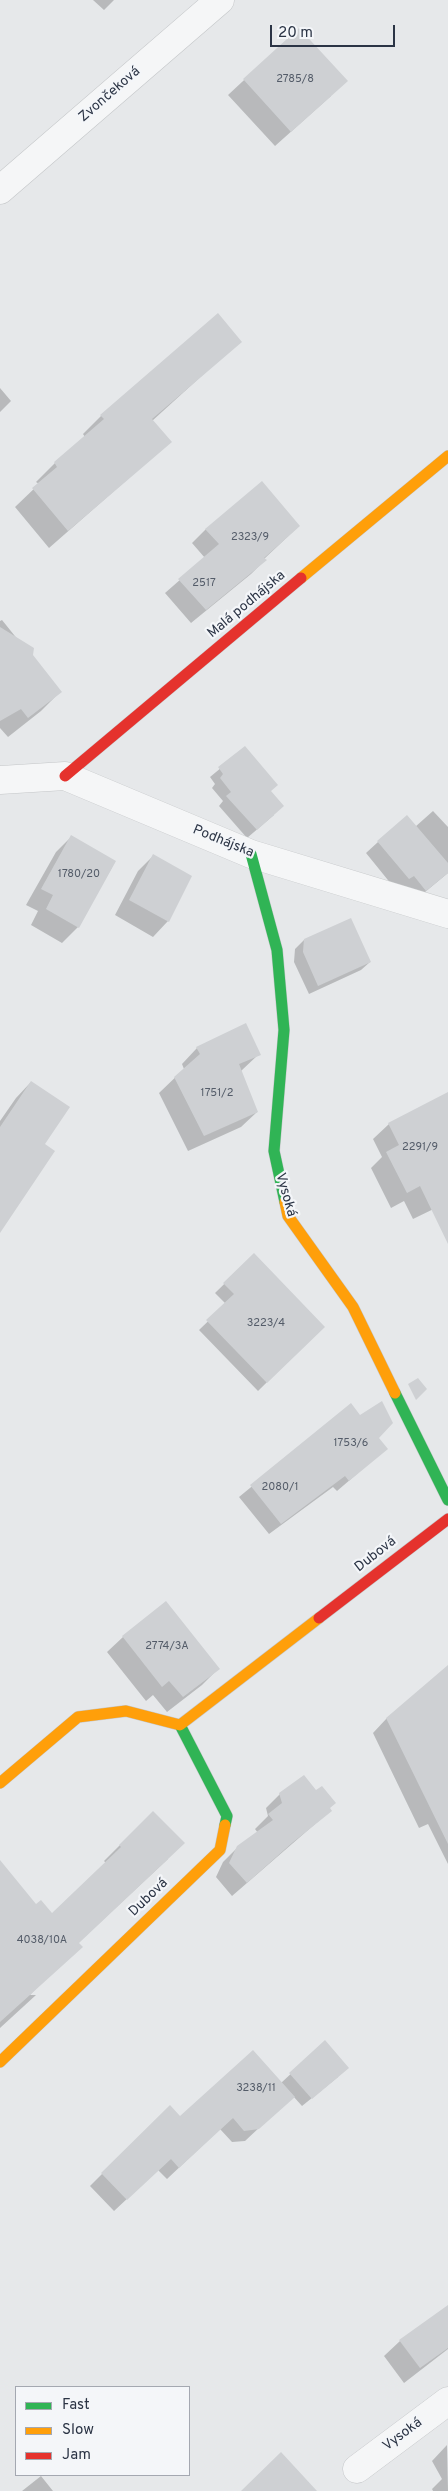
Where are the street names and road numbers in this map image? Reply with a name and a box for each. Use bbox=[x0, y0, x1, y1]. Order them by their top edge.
street label: Zvončeková bbox=[76, 64, 144, 126]
street label: Malá podhájska bbox=[205, 568, 289, 642]
street label: Podhájska bbox=[190, 822, 256, 862]
street label: Vysoká bbox=[271, 1171, 299, 1219]
street label: Dubová bbox=[352, 1534, 400, 1576]
street label: Dubová bbox=[126, 1875, 172, 1921]
street label: Vysoká bbox=[380, 2415, 426, 2455]

